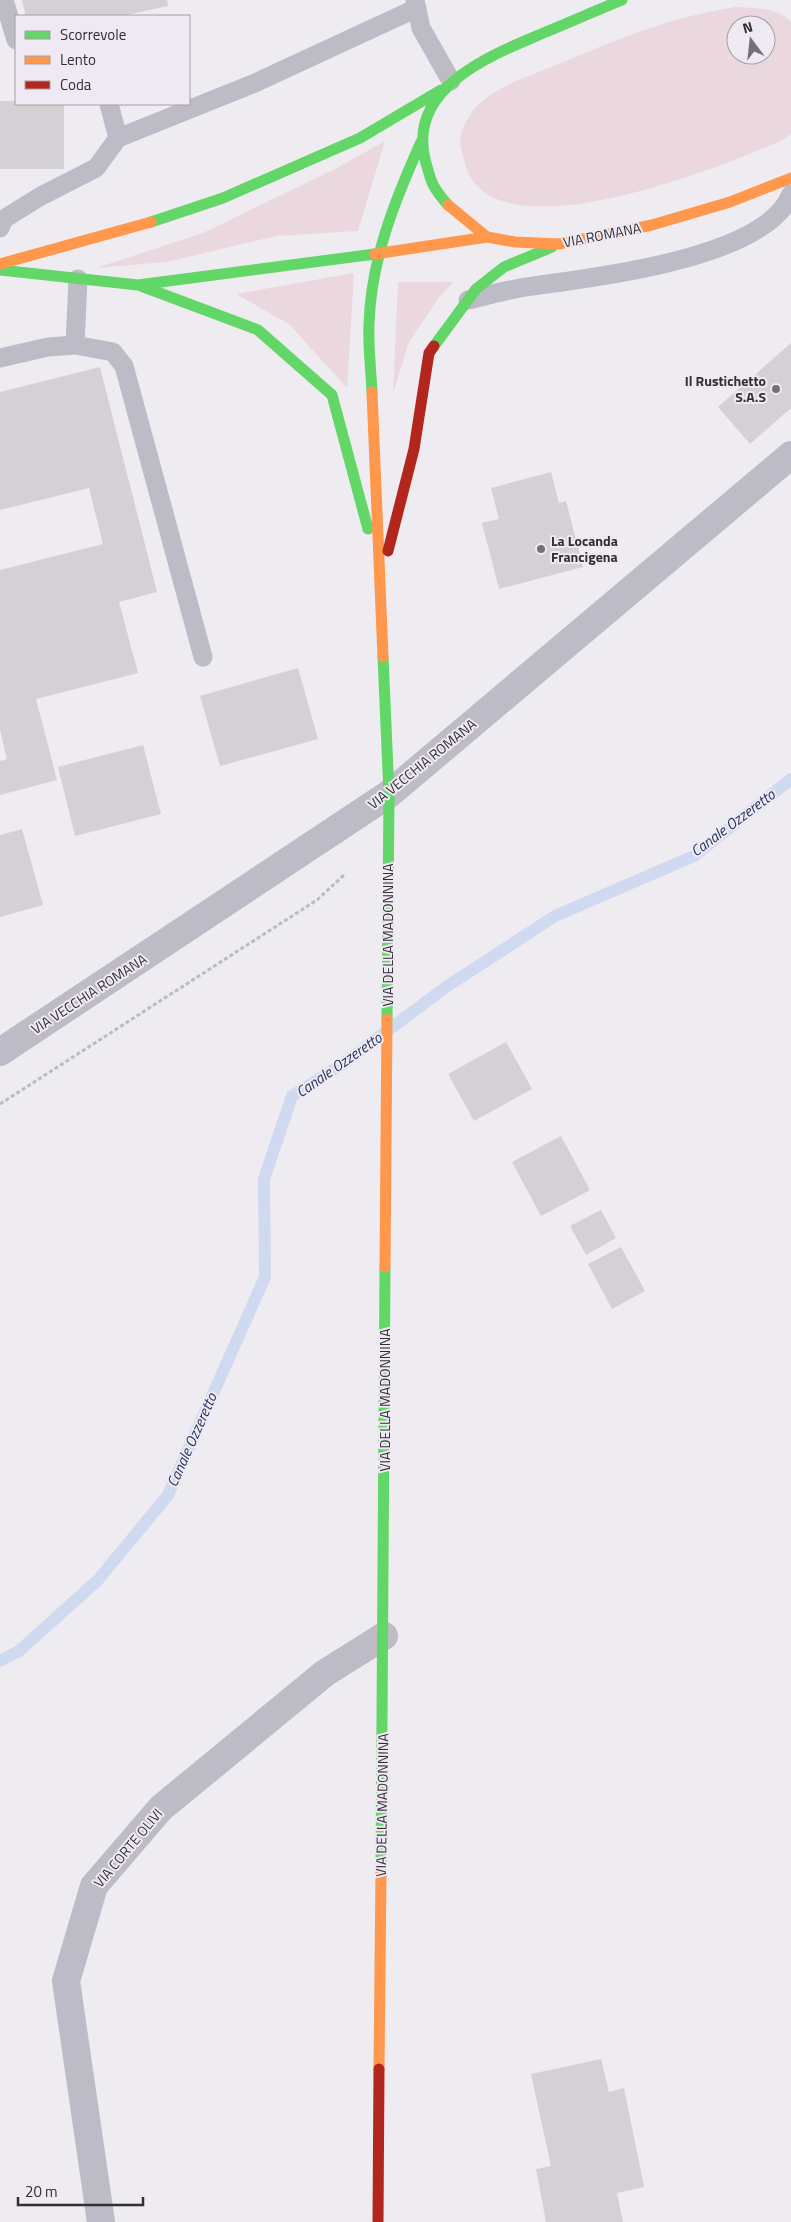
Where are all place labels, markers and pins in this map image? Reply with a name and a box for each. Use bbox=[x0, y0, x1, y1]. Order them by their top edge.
place label: Il Rustichetto S.A.S bbox=[685, 370, 766, 407]
marker: Il Rustichetto S.A.S bbox=[770, 383, 782, 395]
place label: La Locanda Francigena bbox=[551, 530, 618, 567]
marker: La Locanda Francigena bbox=[535, 543, 547, 555]

